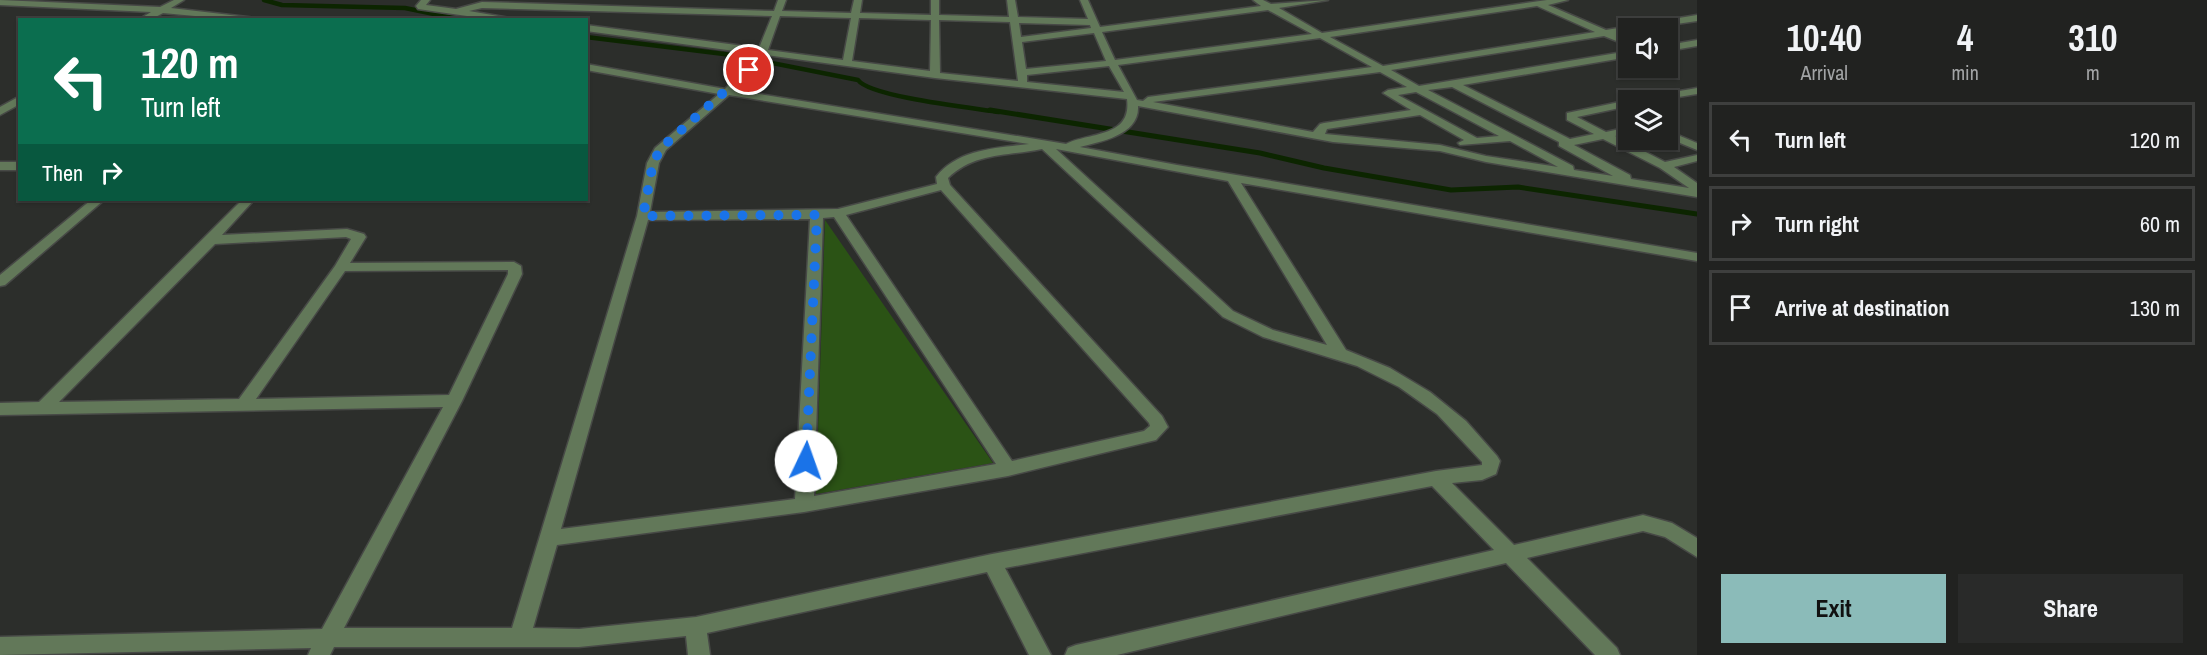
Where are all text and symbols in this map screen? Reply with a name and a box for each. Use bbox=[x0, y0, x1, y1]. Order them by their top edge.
text: 10:40 bbox=[1786, 14, 1862, 62]
text: 4 bbox=[1957, 14, 1973, 62]
text: 310 bbox=[2068, 14, 2118, 62]
map controls bbox=[1618, 18, 1678, 150]
button: sound bbox=[1618, 18, 1678, 78]
text: 120 m bbox=[141, 35, 239, 91]
icon: left bbox=[42, 42, 120, 120]
pin bbox=[723, 44, 774, 95]
icon: arrive bbox=[732, 53, 765, 86]
text: Arrival bbox=[1801, 59, 1848, 86]
text: min bbox=[1951, 59, 1979, 86]
text: m bbox=[2086, 59, 2100, 86]
text: Turn left bbox=[141, 89, 220, 125]
button: layers bbox=[1618, 90, 1678, 150]
icon: left bbox=[1724, 123, 1757, 156]
text: Turn left bbox=[1775, 125, 1846, 155]
text: 120 m bbox=[2130, 125, 2180, 155]
icon: right bbox=[95, 156, 128, 189]
text: Then bbox=[42, 158, 83, 188]
icon: right bbox=[1724, 207, 1757, 240]
text: Turn right bbox=[1775, 209, 1859, 239]
text: 60 m bbox=[2140, 209, 2180, 239]
icon: arrive bbox=[1724, 291, 1757, 324]
text: Arrive at destination bbox=[1775, 293, 1949, 323]
text: 130 m bbox=[2130, 293, 2180, 323]
position arrow bbox=[774, 429, 838, 493]
button: Exit bbox=[1721, 574, 1946, 643]
button: Share bbox=[1958, 574, 2183, 643]

